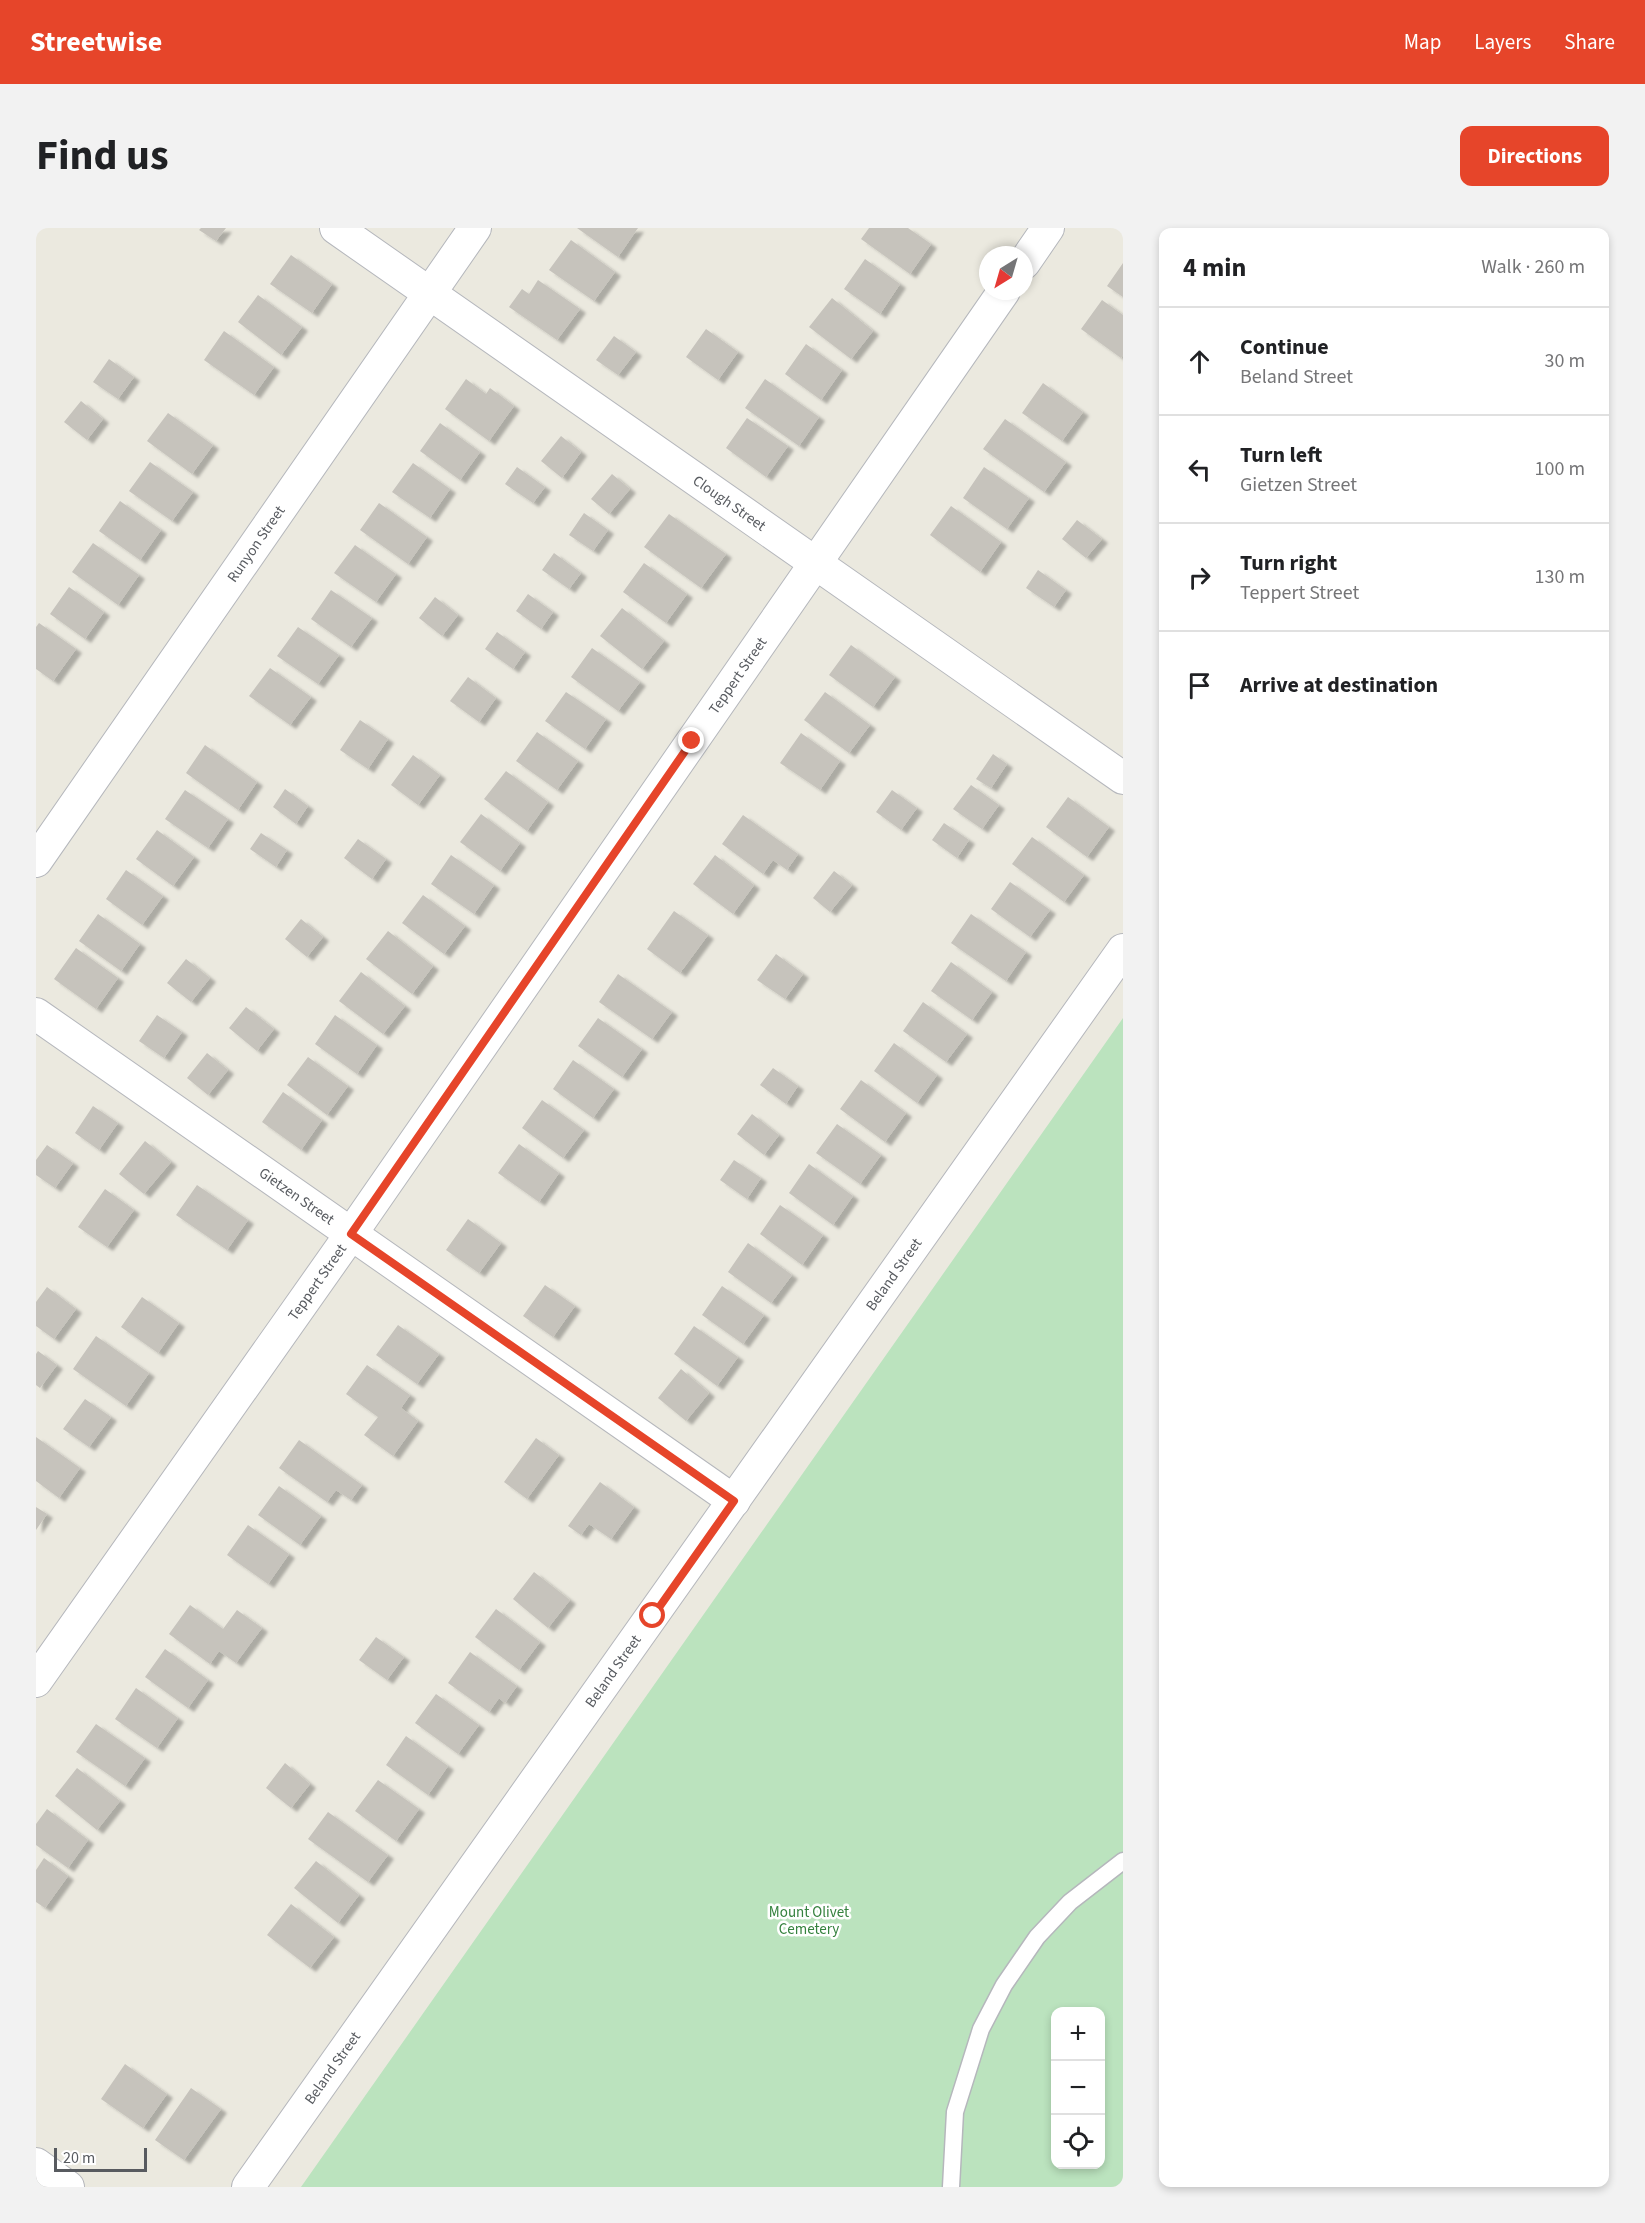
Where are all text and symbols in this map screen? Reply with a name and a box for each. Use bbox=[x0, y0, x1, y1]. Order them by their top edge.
text: Streetwise bbox=[30, 22, 162, 62]
text: Map bbox=[1404, 27, 1441, 57]
text: Layers bbox=[1474, 27, 1531, 57]
text: Share bbox=[1564, 27, 1615, 57]
text: Find us bbox=[36, 126, 169, 186]
button: Directions bbox=[1460, 126, 1609, 186]
north arrow bbox=[979, 246, 1033, 300]
text: 4 min bbox=[1183, 249, 1246, 286]
text: Walk · 260 m bbox=[1481, 253, 1585, 281]
text: Continue bbox=[1240, 331, 1329, 363]
icon: ahead bbox=[1183, 345, 1216, 378]
text: 30 m bbox=[1545, 347, 1585, 375]
text: Beland Street bbox=[1240, 363, 1353, 391]
text: Turn left bbox=[1240, 439, 1322, 471]
icon: left bbox=[1183, 453, 1216, 486]
text: 100 m bbox=[1535, 455, 1585, 483]
street label: Clough Street bbox=[688, 470, 770, 536]
text: Gietzen Street bbox=[1240, 471, 1357, 499]
street label: Runyon Street bbox=[222, 502, 290, 587]
text: Turn right bbox=[1240, 547, 1337, 579]
icon: right bbox=[1183, 561, 1216, 594]
text: 130 m bbox=[1535, 563, 1585, 591]
text: Teppert Street bbox=[1240, 579, 1359, 607]
street label: Teppert Street bbox=[704, 633, 772, 719]
icon: arrive bbox=[1183, 669, 1216, 702]
text: Arrive at destination bbox=[1240, 669, 1438, 701]
route end bbox=[678, 727, 704, 753]
street label: Gietzen Street bbox=[254, 1163, 339, 1230]
street label: Beland Street bbox=[861, 1234, 927, 1315]
street label: Teppert Street bbox=[283, 1240, 352, 1325]
route start bbox=[639, 1602, 665, 1628]
street label: Beland Street bbox=[580, 1631, 646, 1712]
park label: Mount Olivet Cemetery bbox=[769, 1902, 849, 1940]
map controls bbox=[1051, 2007, 1105, 2169]
button: + bbox=[1051, 2007, 1105, 2061]
street label: Beland Street bbox=[300, 2027, 366, 2109]
button: − bbox=[1051, 2061, 1105, 2115]
button: locate bbox=[1051, 2115, 1105, 2169]
scale bar bbox=[54, 2145, 147, 2172]
text: 20 m bbox=[63, 2147, 95, 2169]

